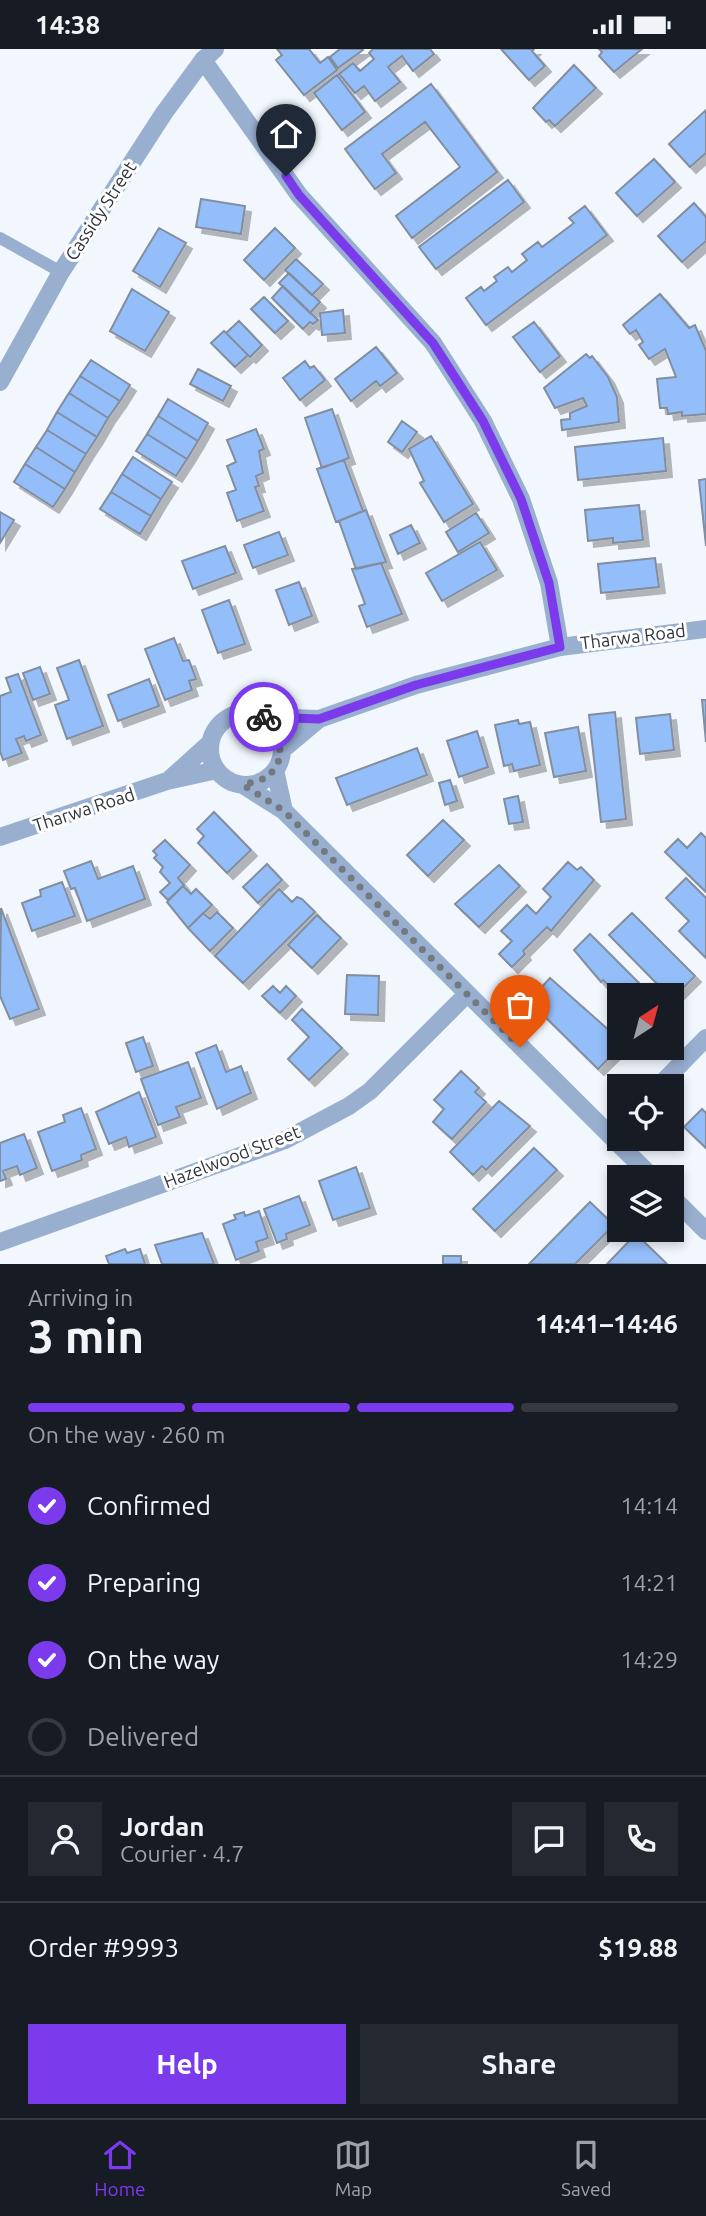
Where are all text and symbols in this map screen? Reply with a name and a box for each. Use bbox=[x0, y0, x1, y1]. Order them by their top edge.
text: 14:38 bbox=[35, 10, 100, 39]
pin bbox=[256, 104, 316, 176]
icon: home bbox=[267, 115, 305, 153]
street label: Cassidy Street bbox=[61, 157, 140, 264]
street label: Tharwa Road bbox=[579, 620, 686, 652]
courier bbox=[229, 682, 299, 752]
icon: bike bbox=[245, 698, 283, 736]
street label: Tharwa Road bbox=[30, 783, 137, 835]
pin bbox=[490, 975, 550, 1047]
north arrow bbox=[607, 983, 684, 1061]
map controls bbox=[607, 983, 684, 1242]
icon: bag bbox=[501, 986, 539, 1024]
button: locate bbox=[607, 1074, 684, 1151]
street label: Hazelwood Street bbox=[161, 1121, 303, 1191]
button: layers bbox=[607, 1165, 684, 1242]
text: Arriving in bbox=[28, 1285, 133, 1310]
text: 14:41–14:46 bbox=[535, 1309, 678, 1338]
text: 3 min bbox=[28, 1310, 144, 1362]
text: On the way · 260 m bbox=[28, 1422, 225, 1447]
icon: check bbox=[28, 1487, 66, 1525]
text: Confirmed bbox=[87, 1491, 211, 1520]
text: 14:14 bbox=[620, 1493, 678, 1518]
icon: check bbox=[28, 1564, 66, 1602]
text: Preparing bbox=[87, 1568, 201, 1597]
text: 14:21 bbox=[620, 1570, 678, 1595]
icon: check bbox=[28, 1641, 66, 1679]
text: On the way bbox=[87, 1645, 219, 1674]
text: 14:29 bbox=[620, 1647, 678, 1672]
text: Delivered bbox=[87, 1722, 199, 1751]
button: person bbox=[28, 1802, 102, 1876]
button: chat bbox=[512, 1802, 586, 1876]
button: phone bbox=[604, 1802, 678, 1876]
text: Jordan bbox=[120, 1812, 205, 1841]
text: Courier · 4.7 bbox=[120, 1841, 244, 1866]
text: Order #9993 bbox=[28, 1933, 179, 1962]
text: $19.88 bbox=[598, 1933, 678, 1962]
button: Help bbox=[28, 2024, 346, 2104]
button: Share bbox=[360, 2024, 678, 2104]
tab: Home bbox=[94, 2136, 146, 2200]
tab: Map bbox=[334, 2136, 372, 2200]
tab: Saved bbox=[561, 2136, 612, 2200]

